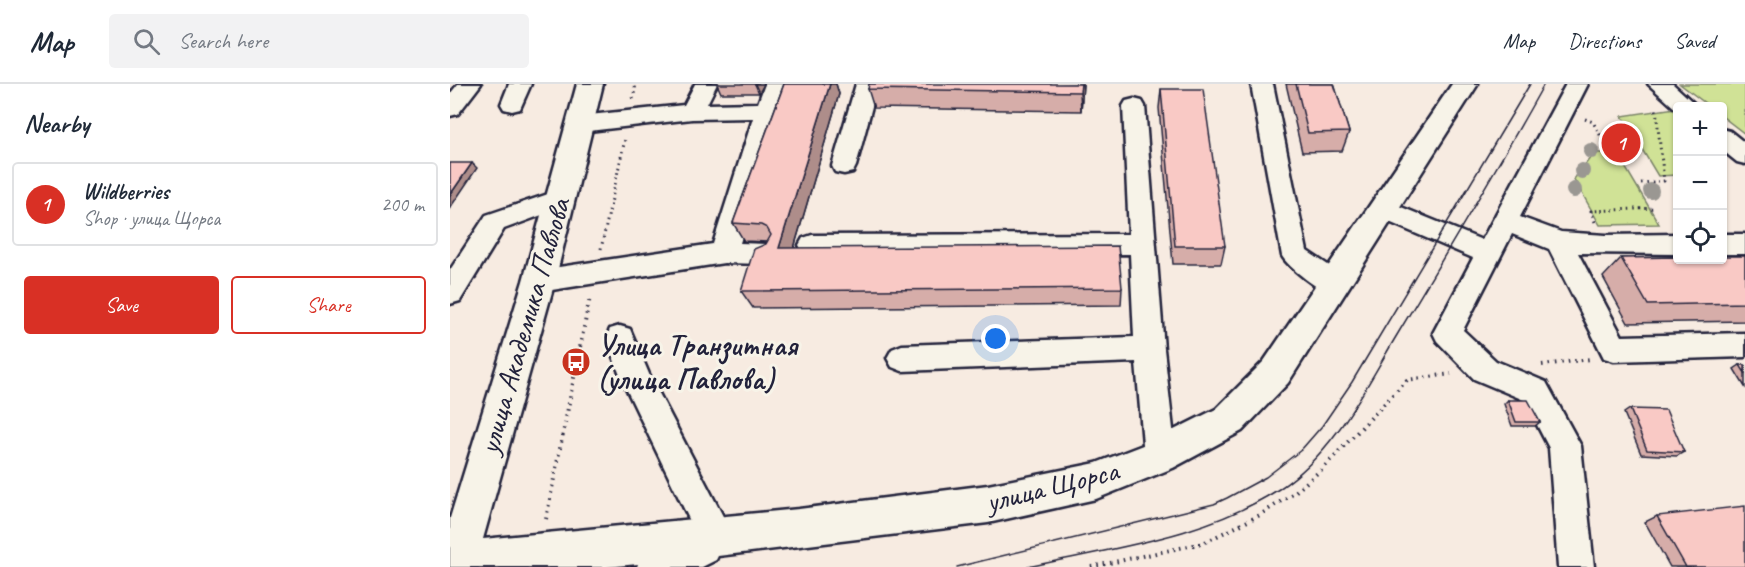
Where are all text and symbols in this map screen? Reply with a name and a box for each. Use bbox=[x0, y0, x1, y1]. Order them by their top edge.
search box bbox=[109, 14, 529, 68]
text: Map bbox=[30, 24, 73, 59]
icon: search bbox=[130, 25, 163, 58]
text: Search here bbox=[178, 27, 268, 55]
text: Map bbox=[1503, 28, 1535, 54]
text: Directions bbox=[1568, 28, 1641, 54]
text: Saved bbox=[1674, 28, 1715, 54]
map controls bbox=[1673, 102, 1727, 264]
button: + bbox=[1673, 102, 1727, 156]
text: Nearby bbox=[24, 107, 89, 140]
pin: 1 bbox=[1602, 120, 1640, 166]
button: − bbox=[1673, 156, 1727, 210]
text: Wildberries bbox=[83, 178, 169, 206]
text: 1 bbox=[41, 192, 50, 217]
text: 200 m bbox=[381, 192, 424, 217]
street label: улица Академика Павлова bbox=[469, 192, 579, 460]
text: Shop · улица Щорса bbox=[83, 206, 220, 231]
button: locate bbox=[1673, 210, 1727, 264]
button: Save bbox=[24, 276, 219, 334]
button: Share bbox=[231, 276, 426, 334]
your location bbox=[981, 324, 1010, 353]
place label: Улица Транзитная (улица Павлова) bbox=[597, 326, 800, 398]
bus stop icon: Улица Транзитная (улица Павлова) bbox=[560, 346, 592, 378]
street label: улица Щорса bbox=[980, 451, 1124, 521]

